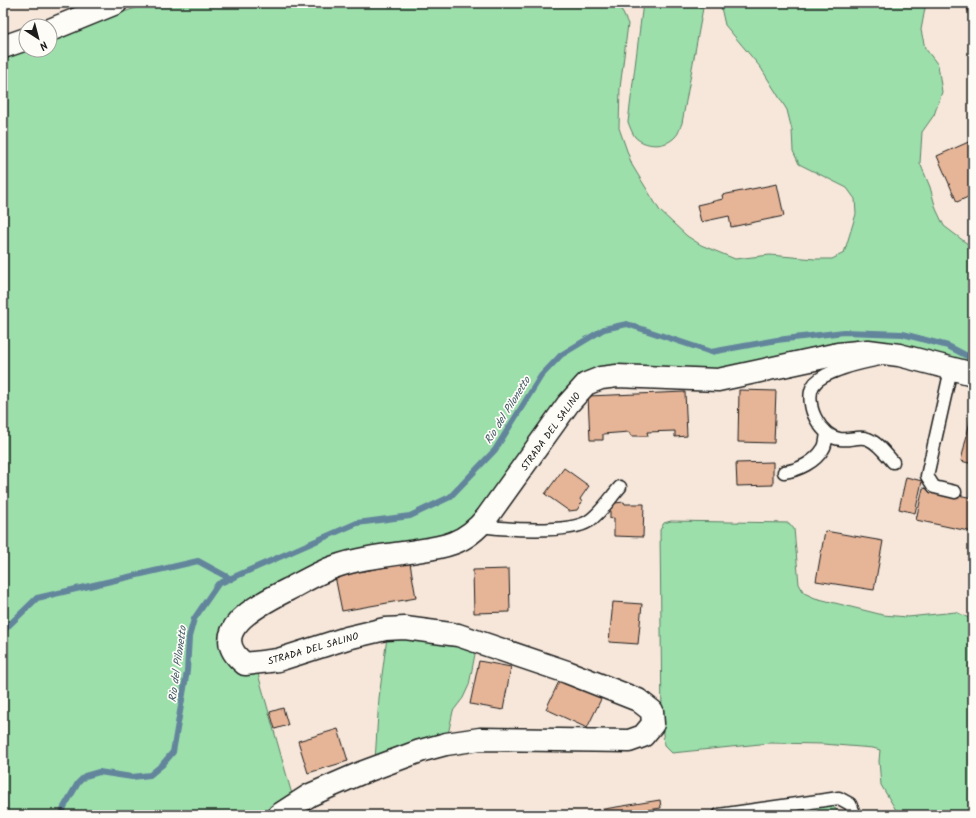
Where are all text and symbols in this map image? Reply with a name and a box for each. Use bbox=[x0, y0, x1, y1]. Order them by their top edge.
north arrow bbox=[18, 18, 58, 58]
text: N bbox=[35, 36, 51, 55]
water label: Rio del Pilonetto bbox=[480, 372, 536, 448]
street label: STRADA DEL SALINO bbox=[517, 389, 585, 474]
water label: Rio del Pilonetto bbox=[164, 624, 192, 703]
street label: STRADA DEL SALINO bbox=[266, 628, 361, 670]

